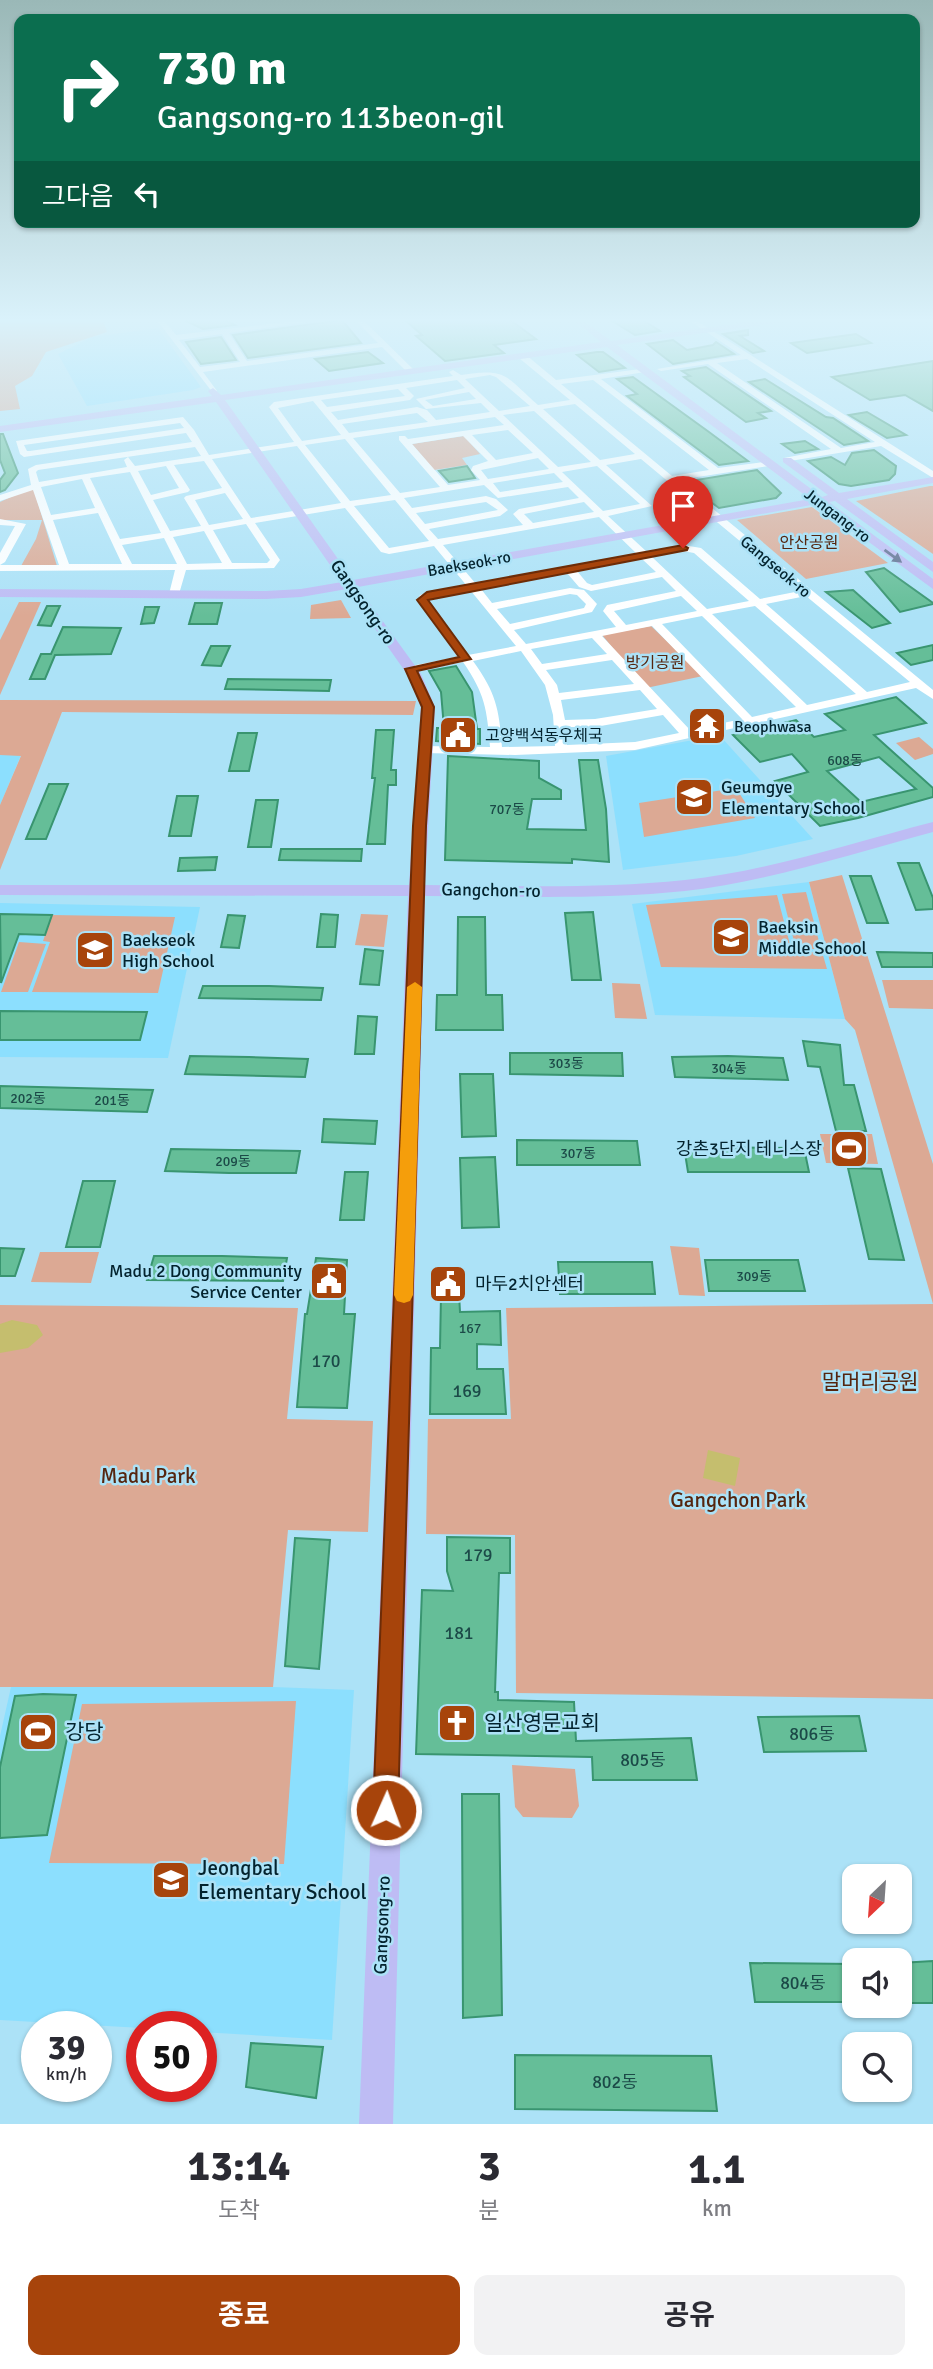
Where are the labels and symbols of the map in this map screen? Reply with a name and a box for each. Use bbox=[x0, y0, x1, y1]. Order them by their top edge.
pin bbox=[653, 476, 713, 548]
street label: Jungang-ro bbox=[800, 484, 875, 547]
street label: Gangseok-ro bbox=[736, 531, 815, 602]
park label: 안산공원 bbox=[780, 533, 838, 553]
street label: Baekseok-ro bbox=[426, 547, 512, 581]
one-way arrow bbox=[884, 549, 902, 563]
street label: Gangsong-ro bbox=[326, 555, 400, 649]
park label: 방기공원 bbox=[626, 653, 684, 673]
temple icon: Beophwasa bbox=[686, 705, 728, 747]
public building icon: 고양백석동우체국 bbox=[437, 714, 479, 756]
place label: Beophwasa bbox=[734, 717, 812, 737]
place label: 고양백석동우체국 bbox=[485, 726, 603, 746]
house number: 608동 bbox=[827, 752, 863, 769]
school or university icon: Geumgye Elementary School bbox=[673, 776, 715, 818]
place label: Geumgye Elementary School bbox=[721, 776, 866, 819]
house number: 707동 bbox=[489, 801, 525, 818]
street label: Gangchon-ro bbox=[441, 878, 541, 902]
school or university icon: Baeksin Middle School bbox=[710, 916, 752, 958]
place label: Baeksin Middle School bbox=[758, 916, 867, 959]
school or university icon: Baekseok High School bbox=[74, 929, 116, 971]
place label: Baekseok High School bbox=[122, 929, 215, 972]
house number: 303동 bbox=[548, 1055, 584, 1072]
house number: 304동 bbox=[711, 1060, 747, 1077]
house number: 202동 bbox=[10, 1090, 46, 1107]
house number: 201동 bbox=[94, 1092, 130, 1109]
sports icon: 강촌3단지 테니스장 bbox=[828, 1128, 870, 1170]
place label: 강촌3단지 테니스장 bbox=[676, 1138, 822, 1160]
house number: 307동 bbox=[560, 1145, 596, 1162]
house number: 209동 bbox=[215, 1153, 251, 1170]
place label: Madu 2 Dong Community Service Center bbox=[109, 1260, 303, 1303]
public building icon: Madu 2 Dong Community Service Center bbox=[308, 1260, 350, 1302]
public building icon: 마두2치안센터 bbox=[427, 1263, 469, 1305]
house number: 309동 bbox=[736, 1268, 772, 1285]
place label: 마두2치안센터 bbox=[475, 1273, 584, 1295]
house number: 167 bbox=[459, 1320, 481, 1337]
house number: 170 bbox=[311, 1350, 341, 1372]
park label: 말머리공원 bbox=[822, 1369, 918, 1395]
house number: 169 bbox=[452, 1380, 482, 1402]
park label: Madu Park bbox=[100, 1463, 196, 1489]
park label: Gangchon Park bbox=[670, 1487, 806, 1513]
house number: 179 bbox=[463, 1544, 493, 1566]
house number: 181 bbox=[444, 1622, 474, 1644]
church icon: 일산영문교회 bbox=[436, 1702, 478, 1744]
place label: 일산영문교회 bbox=[484, 1710, 600, 1736]
sports icon: 강당 bbox=[17, 1711, 59, 1753]
place label: 강당 bbox=[65, 1719, 104, 1745]
house number: 806동 bbox=[789, 1723, 835, 1745]
house number: 805동 bbox=[620, 1749, 666, 1771]
position arrow bbox=[349, 1773, 423, 1847]
place label: Jeongbal Elementary School bbox=[198, 1855, 367, 1905]
school or university icon: Jeongbal Elementary School bbox=[150, 1859, 192, 1901]
north arrow bbox=[842, 1864, 912, 1934]
street label: Gangsong-ro bbox=[369, 1875, 395, 1975]
house number: 804동 bbox=[780, 1972, 826, 1994]
speed limit sign: 50 bbox=[126, 2011, 217, 2102]
house number: 802동 bbox=[592, 2071, 638, 2093]

